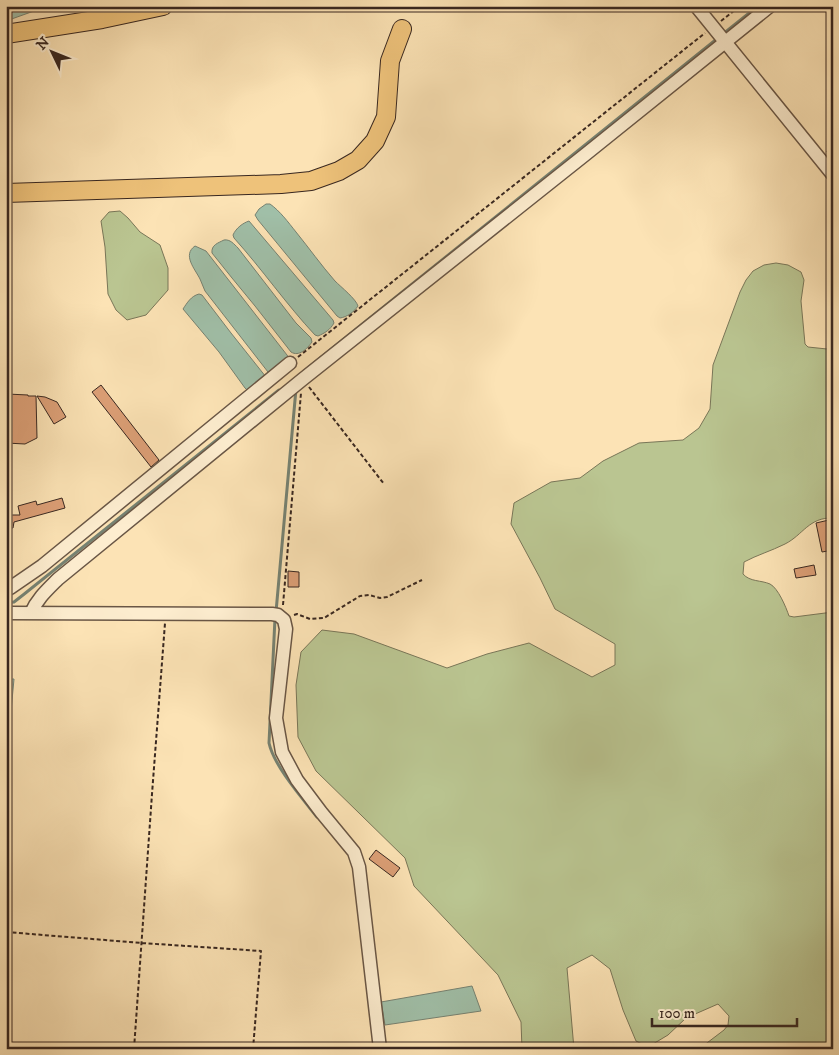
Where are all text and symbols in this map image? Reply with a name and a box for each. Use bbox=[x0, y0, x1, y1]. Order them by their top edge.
north arrow bbox=[28, 28, 78, 78]
text: N bbox=[33, 33, 54, 54]
scale bar bbox=[652, 995, 796, 1027]
text: 100 m bbox=[659, 1004, 695, 1023]

